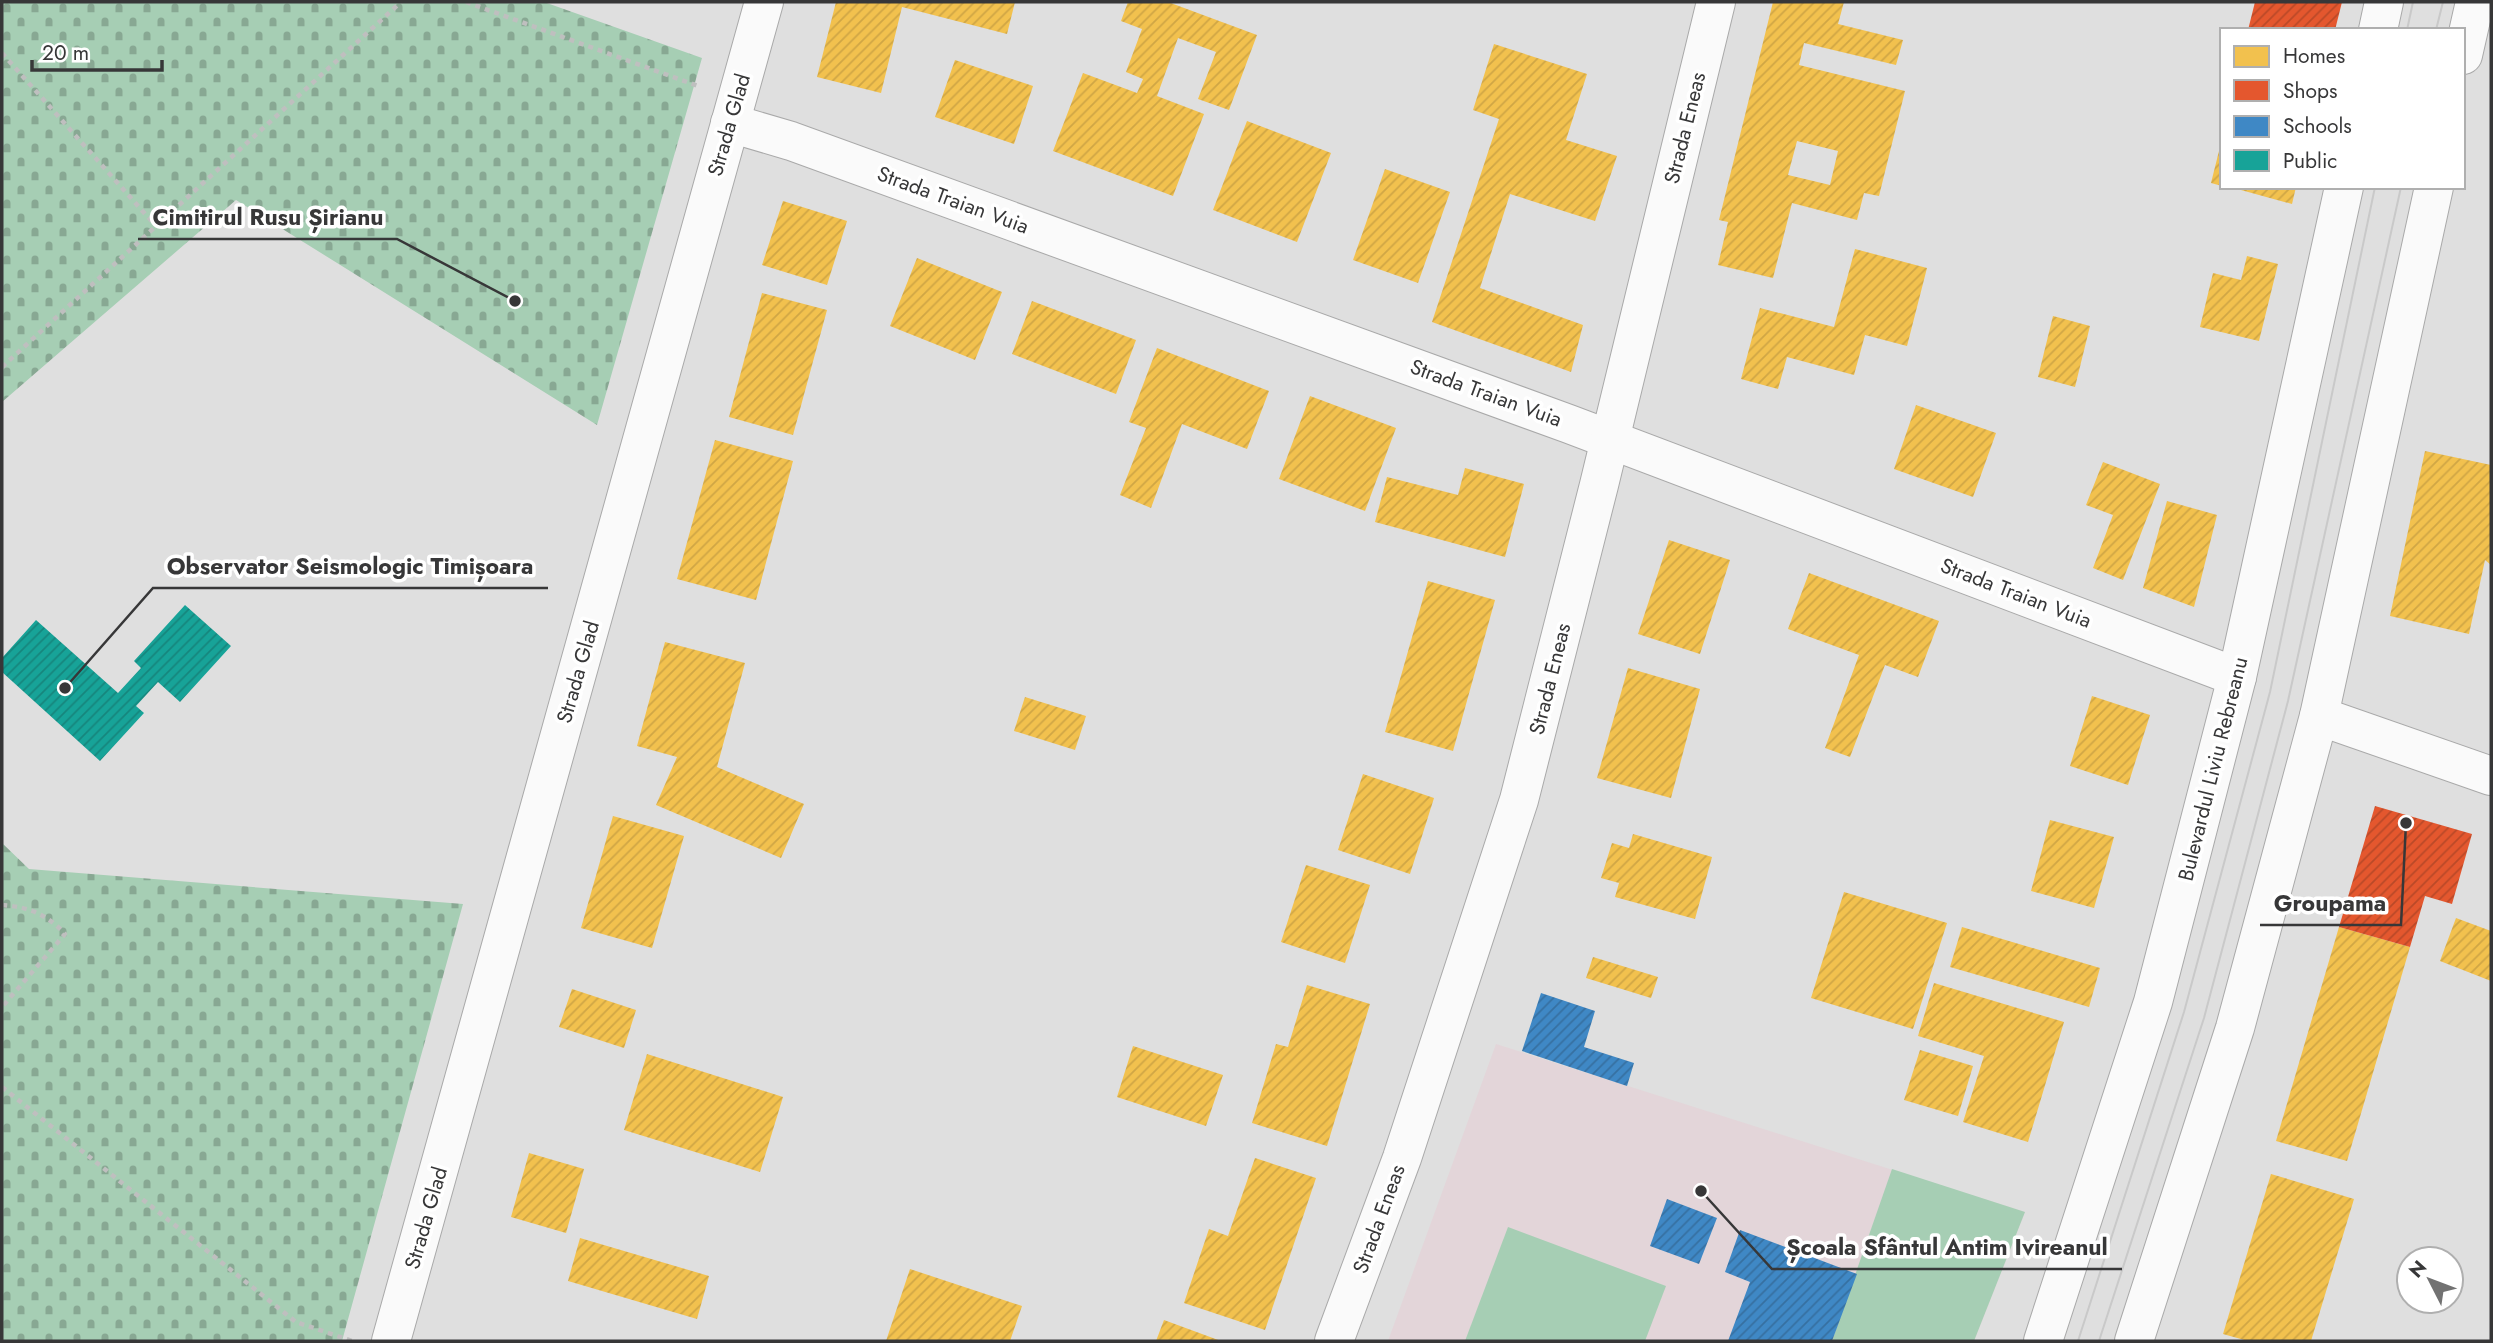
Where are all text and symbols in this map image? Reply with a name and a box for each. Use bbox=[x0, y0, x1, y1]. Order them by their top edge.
scale bar bbox=[32, 28, 161, 72]
legend bbox=[2220, 28, 2465, 189]
text: 20 m bbox=[42, 38, 89, 68]
text: Homes bbox=[2283, 41, 2345, 71]
street label: Strada Eneas bbox=[1657, 69, 1713, 187]
street label: Strada Glad bbox=[700, 70, 758, 180]
text: Shops bbox=[2283, 76, 2337, 106]
text: Schools bbox=[2283, 111, 2352, 141]
text: Public bbox=[2283, 146, 2337, 176]
street label: Strada Traian Vuia bbox=[873, 159, 1033, 241]
callout: Cimitirul Rusu Șirianu bbox=[138, 195, 397, 239]
text: Cimitirul Rusu Șirianu bbox=[152, 200, 384, 234]
street label: Strada Traian Vuia bbox=[1406, 352, 1566, 434]
callout: Observator Seismologic Timișoara bbox=[153, 544, 548, 588]
text: Observator Seismologic Timișoara bbox=[167, 549, 533, 583]
street label: Strada Traian Vuia bbox=[1936, 550, 2096, 636]
street label: Strada Glad bbox=[549, 617, 607, 727]
street label: Strada Eneas bbox=[1522, 620, 1578, 738]
street label: Bulevardul Liviu Rebreanu bbox=[2171, 654, 2255, 884]
callout: Groupama bbox=[2260, 881, 2401, 925]
text: Groupama bbox=[2274, 886, 2386, 920]
street label: Strada Eneas bbox=[1345, 1160, 1413, 1278]
street label: Strada Glad bbox=[397, 1163, 455, 1273]
callout: Școala Sfântul Antim Ivireanul bbox=[1772, 1225, 2122, 1269]
text: Școala Sfântul Antim Ivireanul bbox=[1786, 1230, 2108, 1264]
north arrow bbox=[2395, 1245, 2465, 1315]
text: N bbox=[2403, 1254, 2433, 1284]

